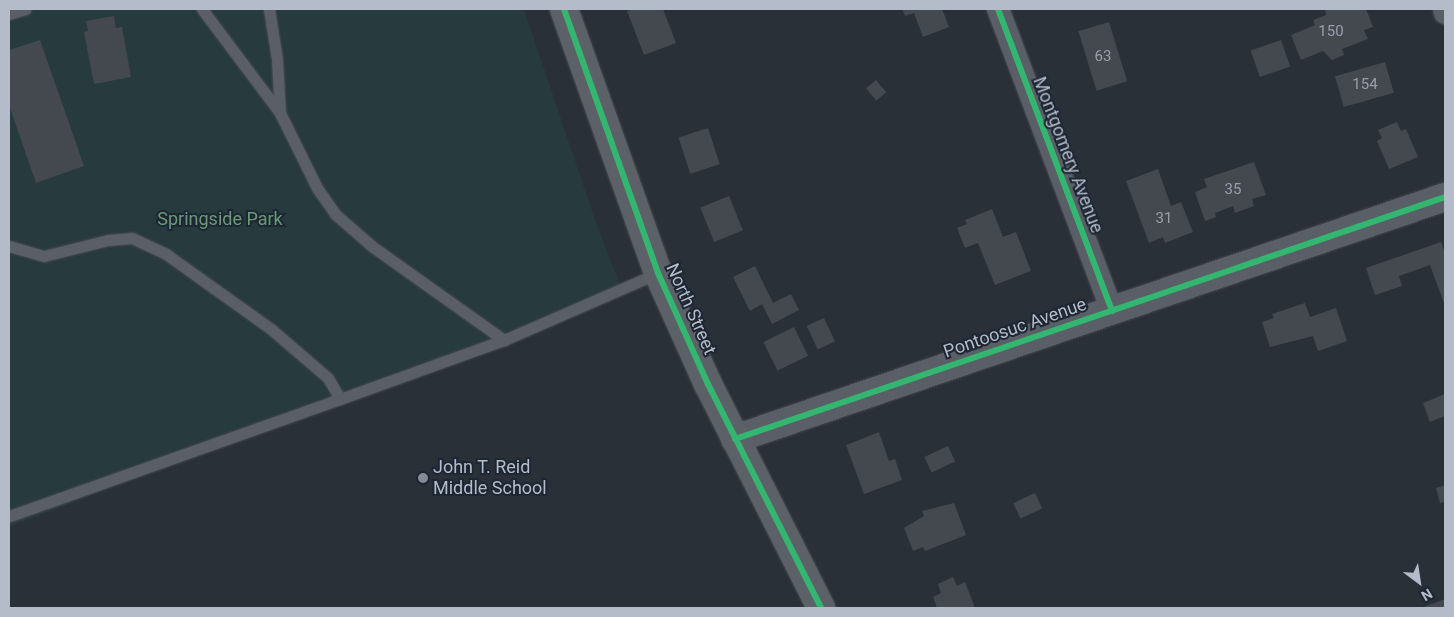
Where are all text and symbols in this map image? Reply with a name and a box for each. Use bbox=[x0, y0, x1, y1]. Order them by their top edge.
house number: 150 bbox=[1318, 23, 1344, 41]
house number: 63 bbox=[1095, 48, 1111, 66]
street label: Montgomery Avenue bbox=[1028, 74, 1108, 236]
house number: 154 bbox=[1352, 76, 1378, 94]
house number: 35 bbox=[1225, 181, 1241, 199]
park label: Springside Park bbox=[157, 208, 283, 230]
house number: 31 bbox=[1156, 210, 1172, 228]
street label: North Street bbox=[661, 260, 721, 358]
street label: Pontoosuc Avenue bbox=[941, 293, 1089, 363]
place label: John T. Reid Middle School bbox=[433, 457, 547, 499]
marker: John T. Reid Middle School bbox=[417, 472, 429, 484]
north arrow bbox=[1394, 557, 1444, 607]
text: N bbox=[1418, 585, 1435, 604]

